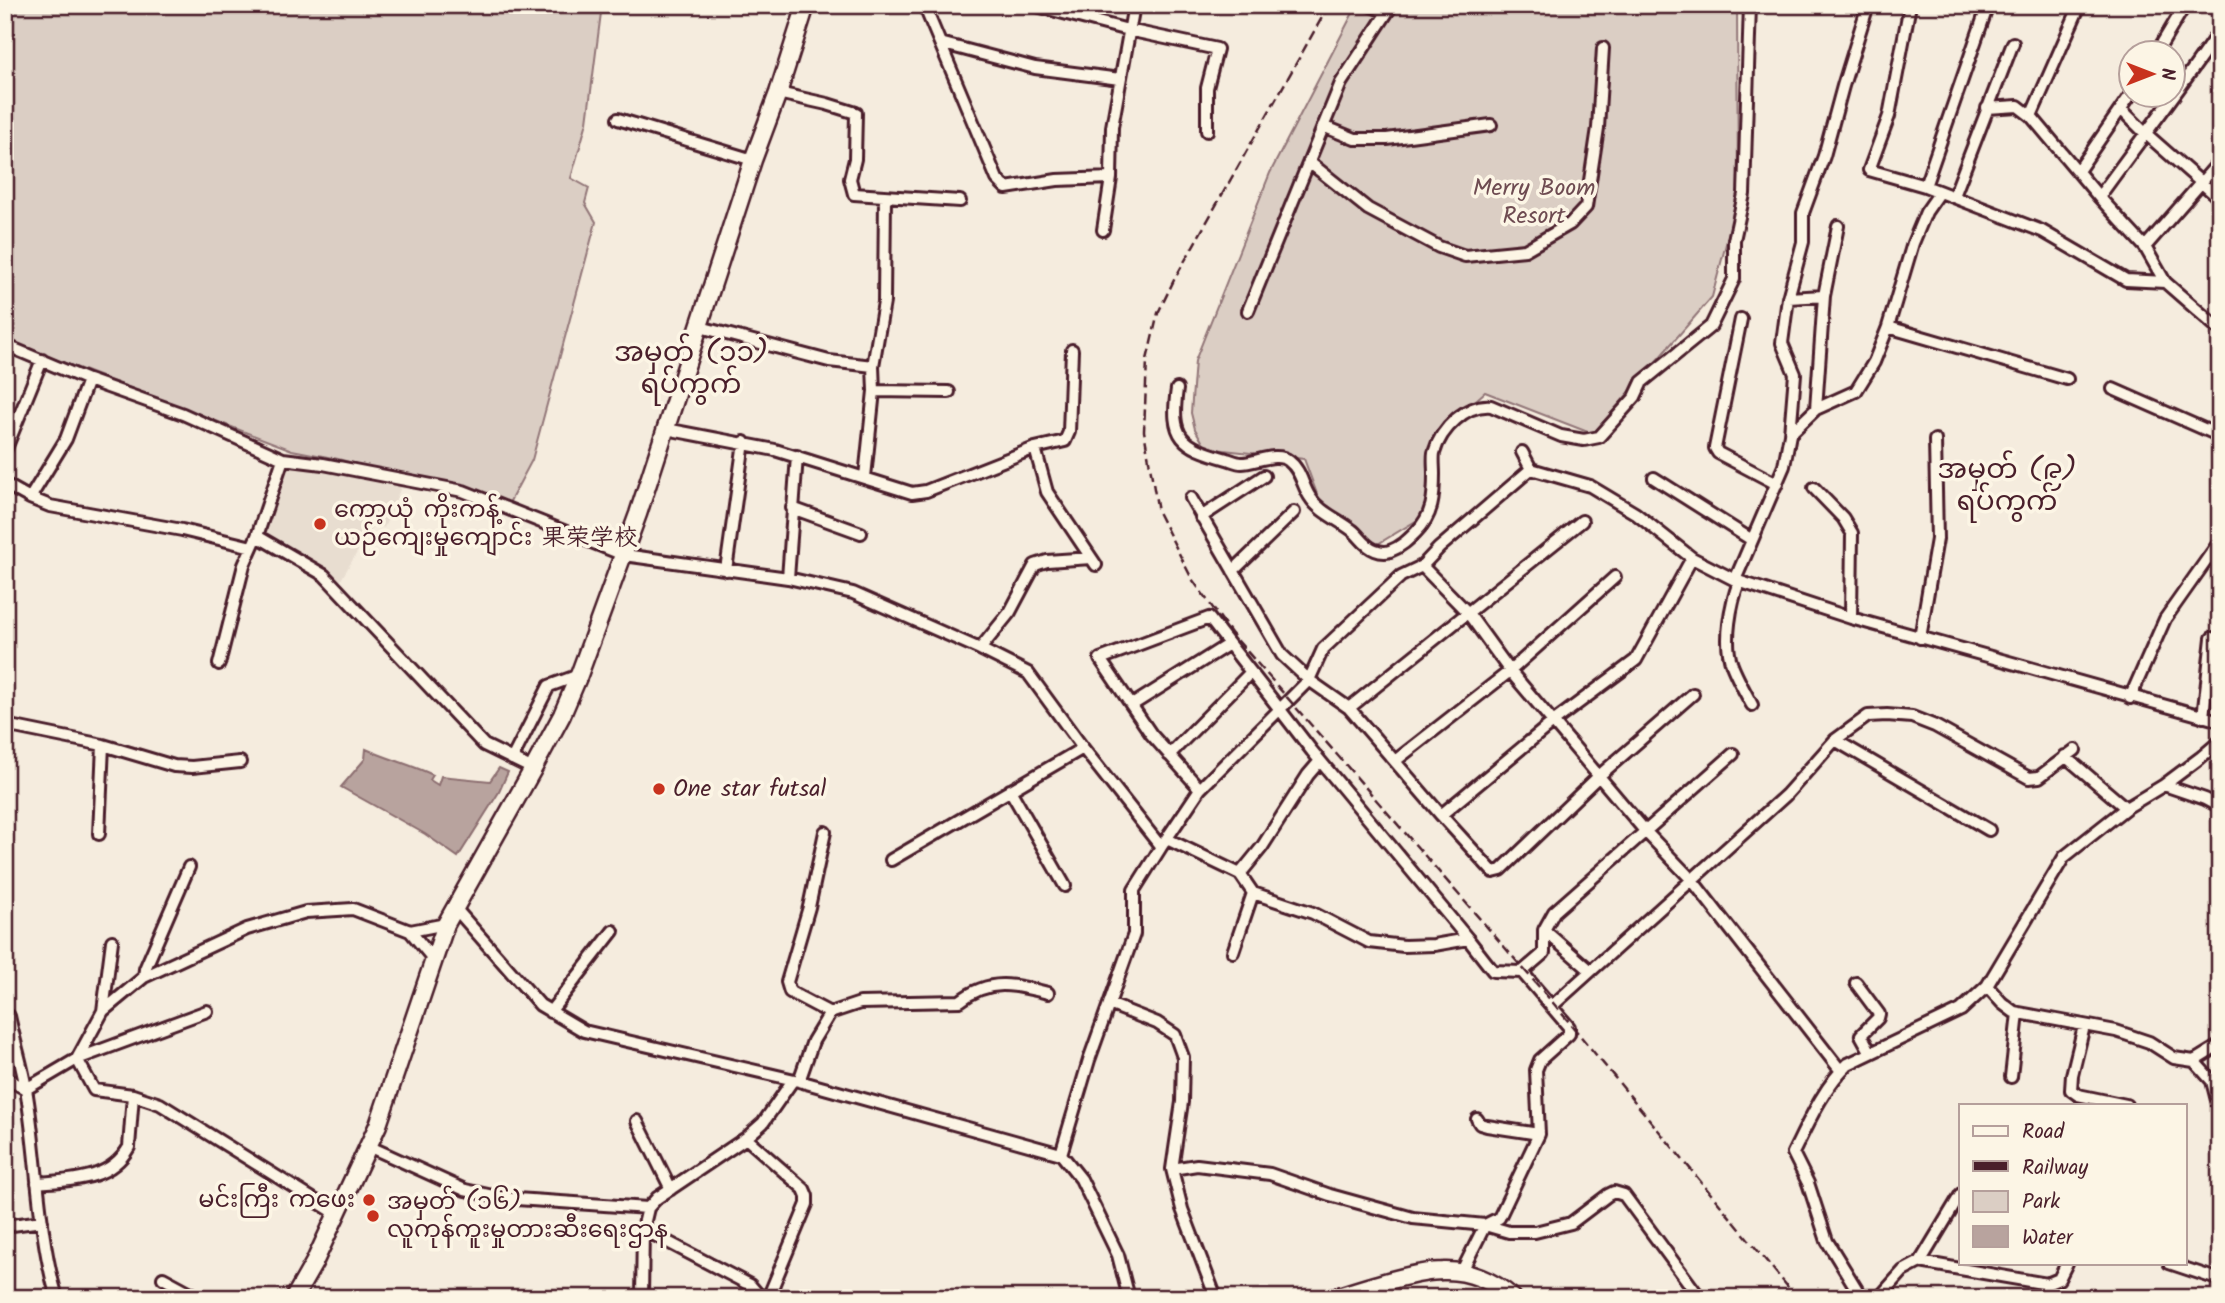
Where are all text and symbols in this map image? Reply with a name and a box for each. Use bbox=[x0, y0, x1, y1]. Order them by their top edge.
north arrow bbox=[2116, 38, 2186, 108]
text: N bbox=[2152, 68, 2182, 80]
park label: Merry Boom Resort bbox=[1473, 169, 1595, 236]
district label: အမှတ် (၁၁) ရပ်ကွက် bbox=[614, 331, 768, 408]
district label: အမှတ် (၉) ရပ်ကွက် bbox=[1937, 448, 2077, 525]
place label: ကော့ယုံ ကိုးကန့် ယဉ်ကျေးမှုကျောင်း 果荣学校 bbox=[334, 491, 638, 558]
marker: ကော့ယုံ ကိုးကန့် ယဉ်ကျေးမှုကျောင်း 果荣学校 bbox=[312, 516, 328, 532]
place label: One star futsal bbox=[673, 770, 827, 809]
marker: One star futsal bbox=[651, 781, 667, 797]
legend bbox=[1959, 1104, 2186, 1264]
text: Road bbox=[2022, 1116, 2065, 1149]
text: Railway bbox=[2022, 1152, 2088, 1185]
place label: မင်းကြီး ကဖေး bbox=[198, 1181, 355, 1220]
place label: အမှတ် (၁၆) လူကုန်ကူးမှုတားဆီးရေးဌာန bbox=[387, 1183, 668, 1250]
text: Park bbox=[2022, 1186, 2060, 1219]
marker: မင်းကြီး ကဖေး bbox=[361, 1192, 377, 1208]
marker: အမှတ် (၁၆) လူကုန်ကူးမှုတားဆီးရေးဌာန bbox=[365, 1208, 381, 1224]
text: Water bbox=[2022, 1222, 2074, 1255]

